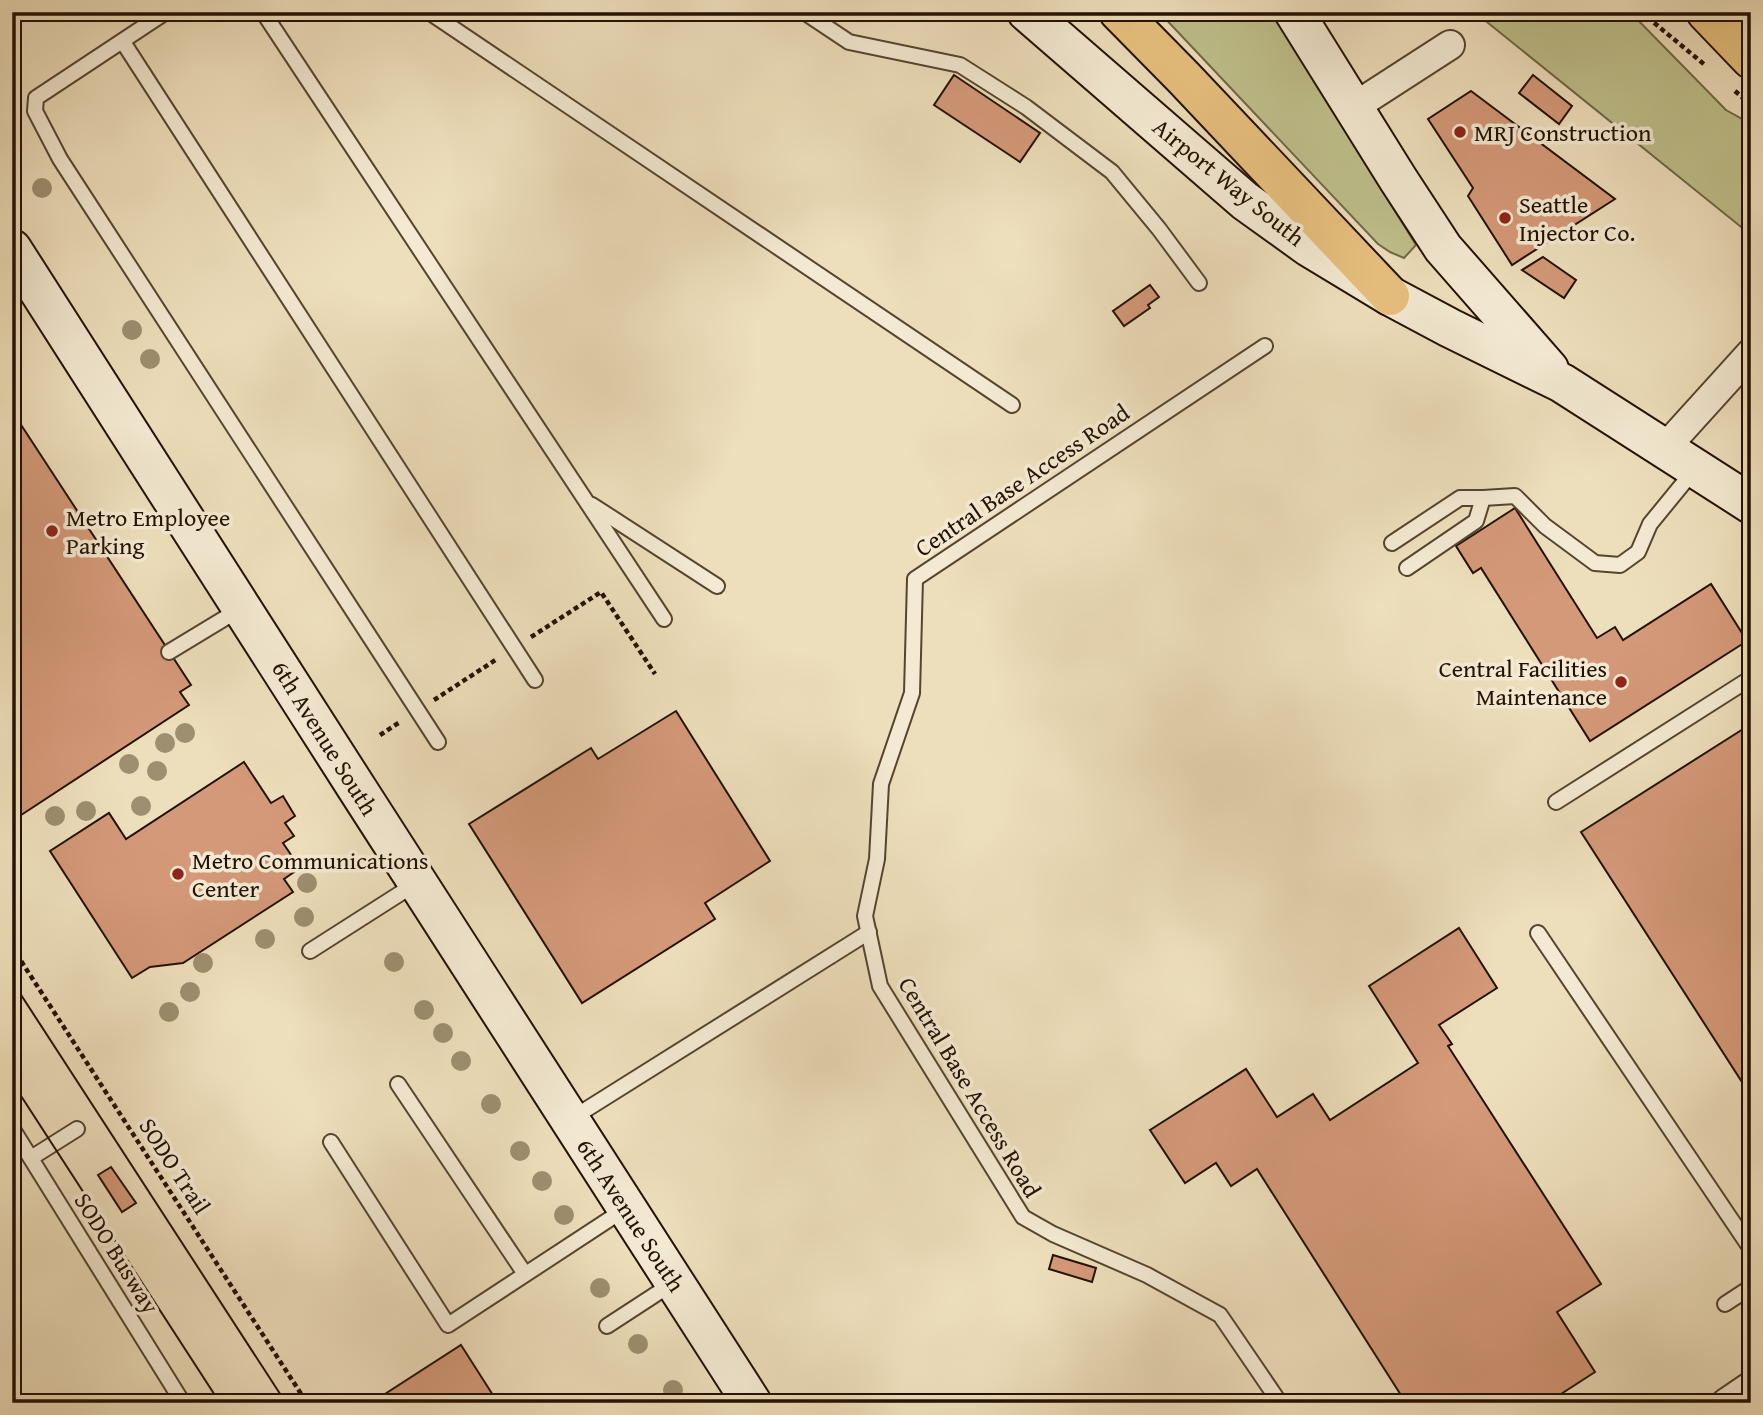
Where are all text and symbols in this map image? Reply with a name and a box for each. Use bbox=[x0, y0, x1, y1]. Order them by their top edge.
street label: Airport Way South bbox=[1145, 110, 1313, 255]
place label: MRJ Construction bbox=[1474, 115, 1652, 150]
marker: MRJ Construction bbox=[1452, 124, 1468, 140]
place label: Seattle Injector Co. bbox=[1519, 187, 1635, 250]
marker: Seattle Injector Co. bbox=[1497, 210, 1513, 226]
street label: Central Base Access Road bbox=[908, 395, 1136, 565]
place label: Metro Employee Parking bbox=[66, 500, 230, 563]
marker: Metro Employee Parking bbox=[44, 523, 60, 539]
place label: Central Facilities Maintenance bbox=[1439, 651, 1607, 714]
street label: 6th Avenue South bbox=[263, 654, 387, 823]
marker: Central Facilities Maintenance bbox=[1613, 674, 1629, 690]
place label: Metro Communications Center bbox=[192, 843, 429, 906]
marker: Metro Communications Center bbox=[170, 866, 186, 882]
street label: Central Base Access Road bbox=[890, 970, 1050, 1204]
street label: SODO Trail bbox=[131, 1111, 219, 1221]
street label: 6th Avenue South bbox=[568, 1131, 694, 1299]
street label: SODO Busway bbox=[66, 1186, 168, 1320]

